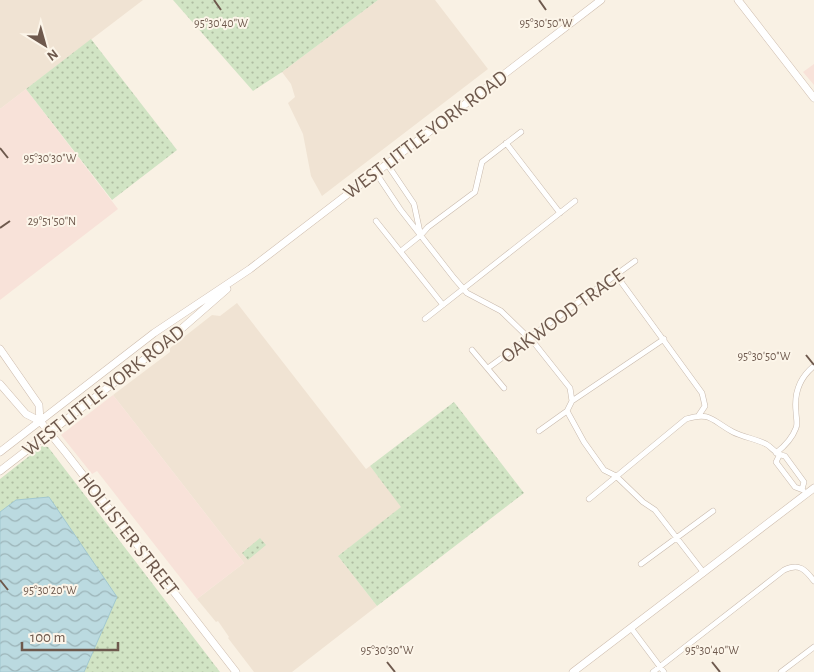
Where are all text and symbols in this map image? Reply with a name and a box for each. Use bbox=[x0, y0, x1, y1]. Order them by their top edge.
text: 95°30'40"W bbox=[194, 17, 248, 29]
text: 95°30'50"W bbox=[519, 17, 573, 29]
north arrow bbox=[20, 20, 70, 70]
text: N bbox=[44, 46, 60, 63]
street label: WEST LITTLE YORK ROAD bbox=[340, 67, 511, 203]
text: 95°30'30"W bbox=[24, 152, 77, 164]
text: 29°51'50"N bbox=[28, 215, 76, 227]
street label: OAKWOOD TRACE bbox=[498, 265, 628, 367]
street label: WEST LITTLE YORK ROAD bbox=[19, 321, 189, 460]
text: 95°30'50"W bbox=[737, 350, 791, 362]
street label: HOLLISTER STREET bbox=[74, 469, 182, 600]
text: 95°30'20"W bbox=[23, 584, 77, 596]
scale bar bbox=[22, 620, 119, 652]
text: 100 m bbox=[30, 630, 65, 645]
text: 95°30'30"W bbox=[361, 644, 414, 656]
text: 95°30'40"W bbox=[685, 644, 739, 656]

